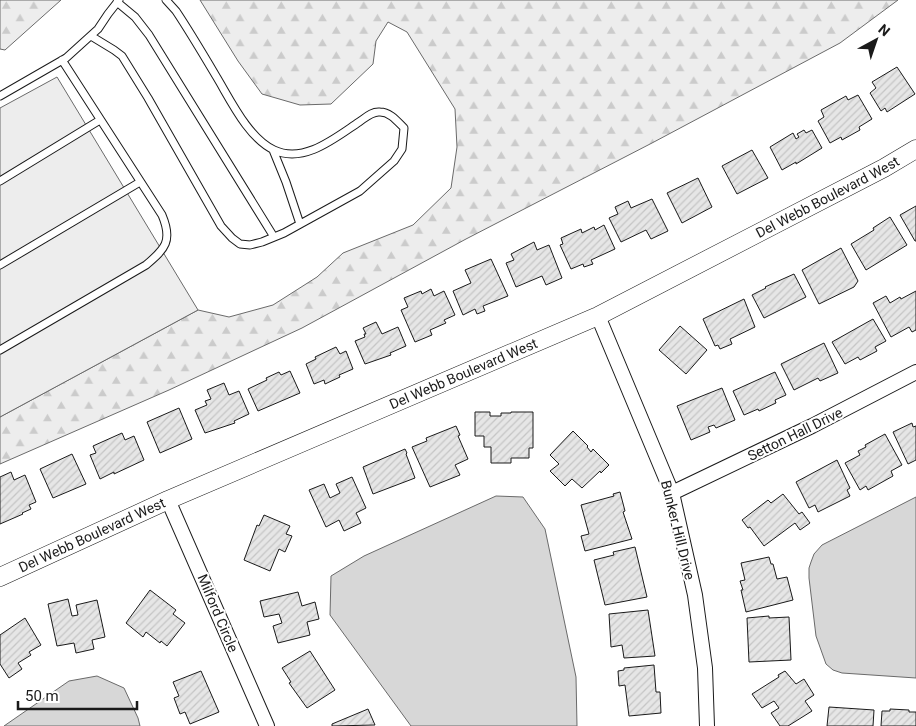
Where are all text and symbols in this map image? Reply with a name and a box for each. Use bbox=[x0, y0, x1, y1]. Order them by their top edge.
north arrow bbox=[851, 15, 901, 65]
text: N bbox=[875, 21, 893, 39]
street label: Del Webb Boulevard West bbox=[753, 153, 902, 241]
street label: Del Webb Boulevard West bbox=[387, 335, 540, 412]
street label: Setton Hall Drive bbox=[745, 404, 845, 464]
street label: Bunker Hill Drive bbox=[658, 479, 698, 581]
street label: Del Webb Boulevard West bbox=[16, 494, 168, 575]
street label: Milford Circle bbox=[194, 572, 242, 654]
scale bar bbox=[18, 678, 136, 710]
text: 50 m bbox=[25, 687, 59, 705]

